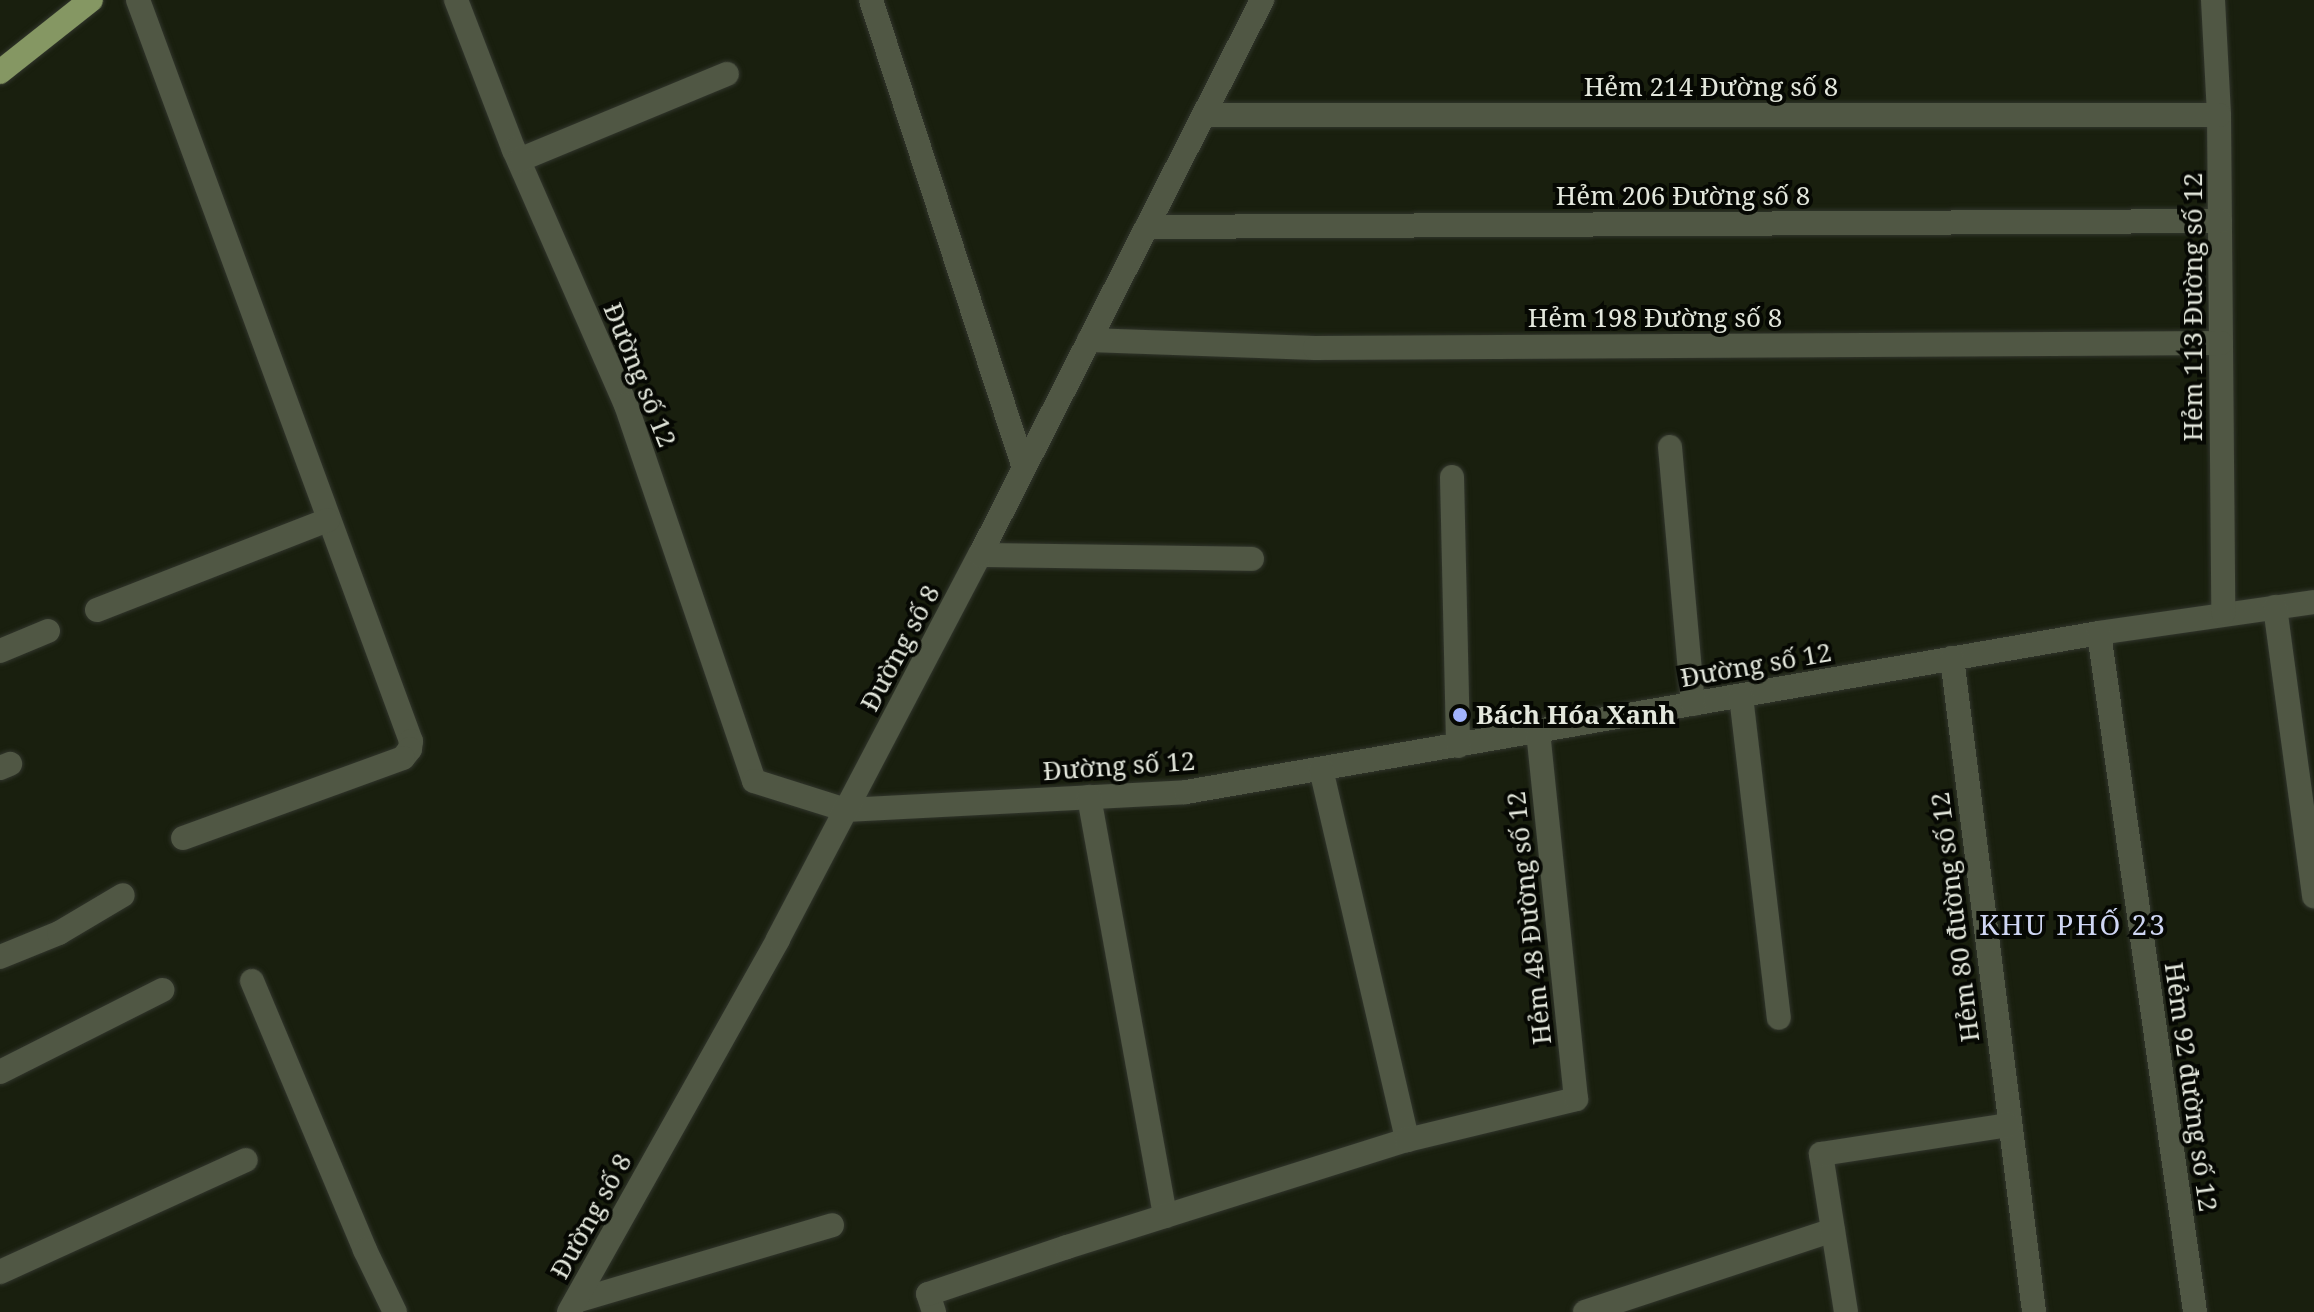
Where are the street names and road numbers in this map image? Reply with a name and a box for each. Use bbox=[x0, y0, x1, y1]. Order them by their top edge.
street label: Hẻm 214 Đường số 8 bbox=[1584, 71, 1838, 103]
street label: Hẻm 113 Đường số 12 bbox=[2177, 172, 2209, 442]
street label: Hẻm 206 Đường số 8 bbox=[1556, 180, 1810, 212]
street label: Đường số 12 bbox=[597, 298, 683, 452]
street label: Hẻm 198 Đường số 8 bbox=[1528, 302, 1782, 334]
street label: Đường số 8 bbox=[854, 580, 946, 716]
street label: Đường số 12 bbox=[1678, 636, 1834, 694]
street label: Đường số 12 bbox=[1042, 745, 1196, 787]
street label: Hẻm 48 Đường số 12 bbox=[1500, 790, 1558, 1046]
street label: Hẻm 80 đường số 12 bbox=[1924, 790, 1986, 1044]
street label: Hẻm 92 đường số 12 bbox=[2158, 960, 2224, 1214]
street label: Đường số 8 bbox=[544, 1148, 638, 1284]

